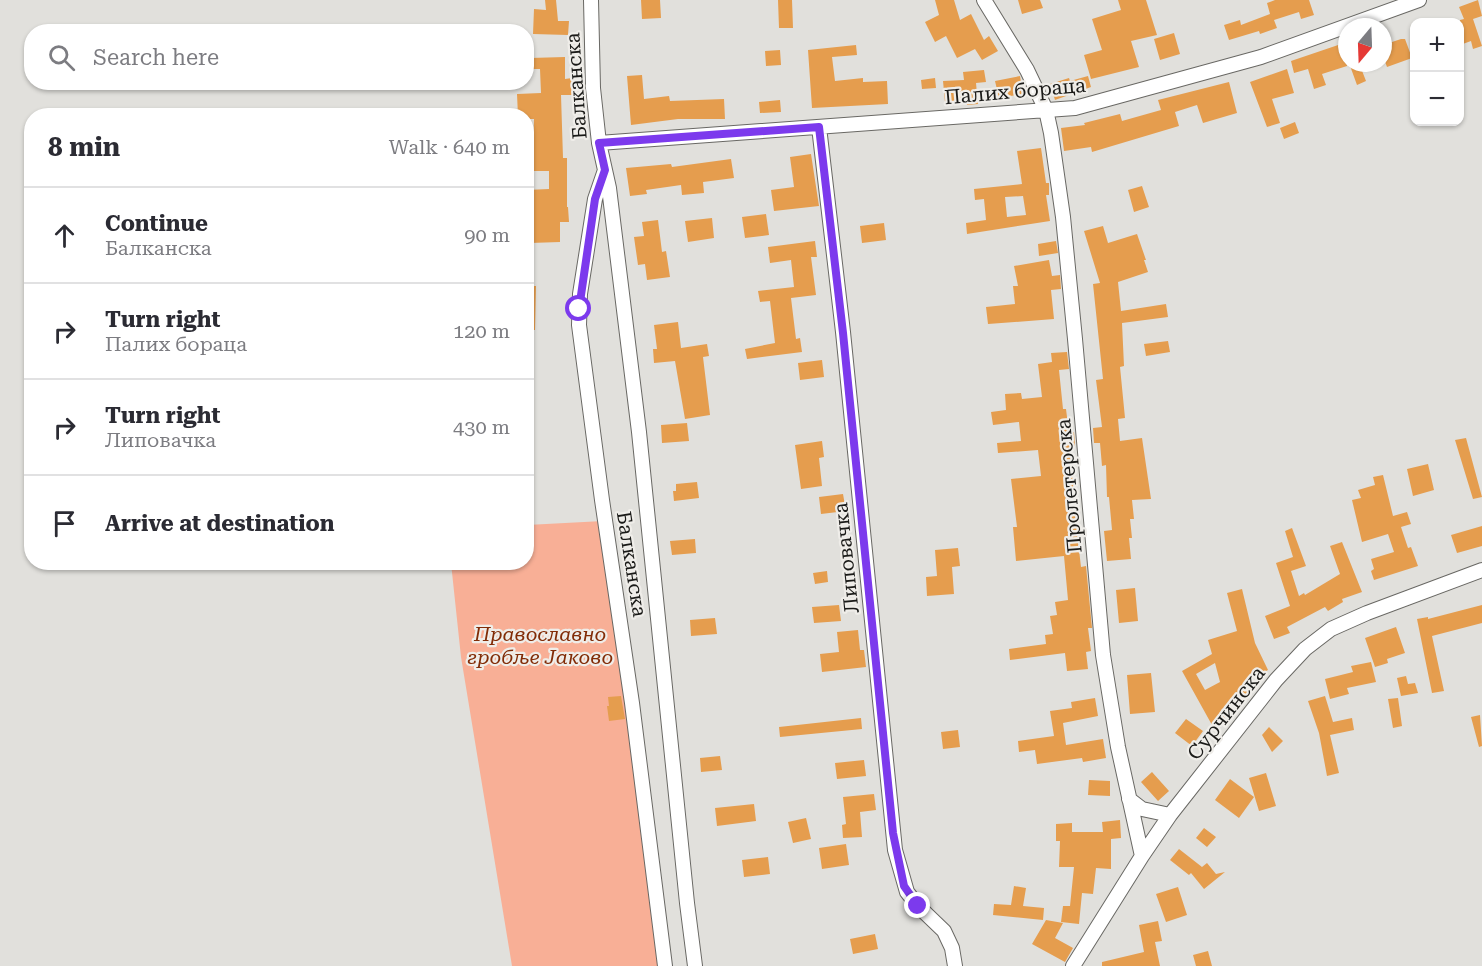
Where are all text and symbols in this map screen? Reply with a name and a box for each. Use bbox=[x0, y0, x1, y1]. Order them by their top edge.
north arrow bbox=[1338, 18, 1392, 72]
map controls bbox=[1410, 18, 1464, 126]
button: + bbox=[1410, 18, 1464, 72]
search box bbox=[24, 24, 534, 90]
street label: Балканска bbox=[560, 32, 592, 140]
icon: search bbox=[45, 41, 78, 74]
text: Search here bbox=[93, 45, 219, 70]
button: − bbox=[1410, 72, 1464, 126]
street label: Палих бораца bbox=[943, 73, 1087, 109]
text: 8 min bbox=[48, 132, 120, 162]
text: Walk · 640 m bbox=[389, 135, 510, 159]
text: Continue bbox=[105, 211, 208, 236]
icon: ahead bbox=[48, 219, 81, 252]
text: 90 m bbox=[464, 223, 510, 247]
text: Балканска bbox=[105, 236, 212, 260]
route start bbox=[565, 295, 591, 321]
text: Turn right bbox=[105, 307, 220, 332]
icon: right bbox=[48, 315, 81, 348]
text: 120 m bbox=[453, 319, 510, 343]
text: Палих бораца bbox=[105, 332, 247, 356]
text: Turn right bbox=[105, 403, 220, 428]
icon: right bbox=[48, 411, 81, 444]
text: 430 m bbox=[453, 415, 510, 439]
street label: Пролетерска bbox=[1051, 418, 1087, 554]
text: Липовачка bbox=[105, 428, 216, 452]
street label: Липовачка bbox=[828, 501, 864, 615]
icon: arrive bbox=[48, 507, 81, 540]
street label: Балканска bbox=[612, 509, 652, 619]
text: Arrive at destination bbox=[105, 511, 334, 536]
park label: Православно гробље Јаково bbox=[467, 622, 613, 669]
street label: Сурчинска bbox=[1182, 661, 1270, 765]
route end bbox=[904, 892, 930, 918]

